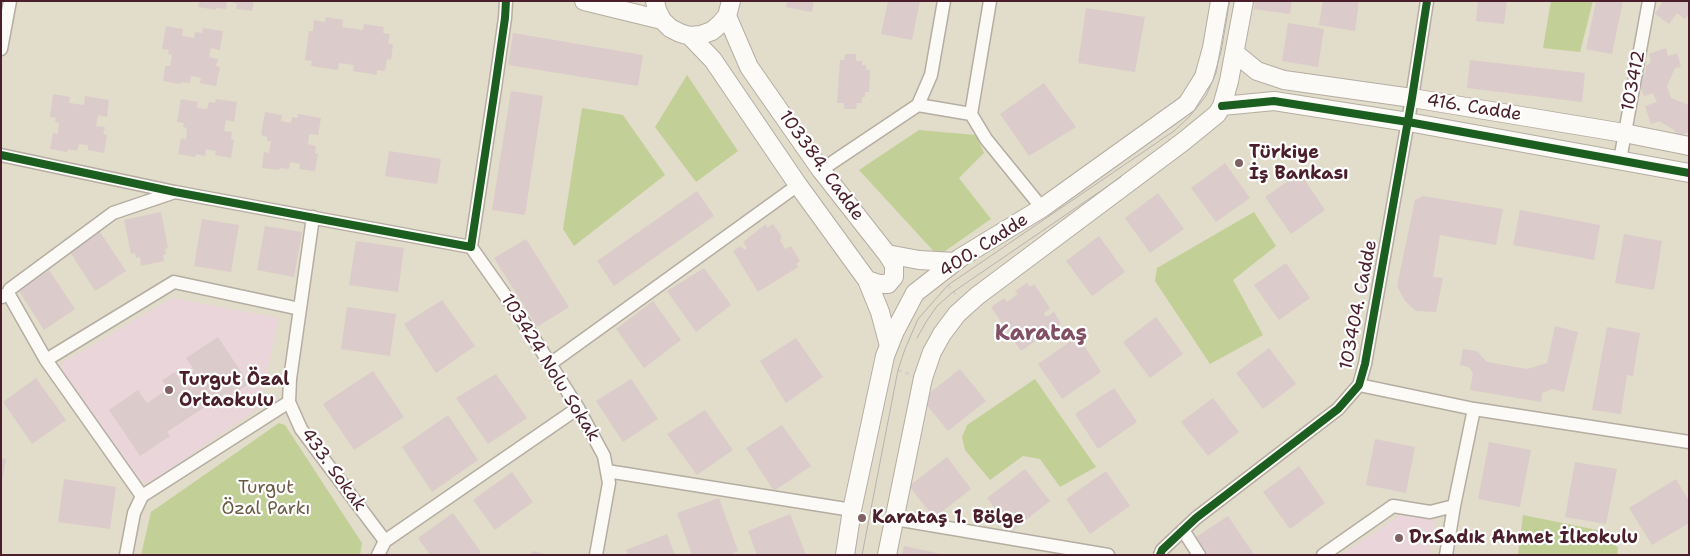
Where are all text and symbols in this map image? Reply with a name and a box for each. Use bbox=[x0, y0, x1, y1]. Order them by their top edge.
street label: 103412 bbox=[1618, 49, 1650, 113]
street label: 416. Cadde bbox=[1425, 90, 1523, 126]
street label: 103384. Cadde bbox=[774, 107, 868, 225]
place label: Türkiye İş Bankası bbox=[1249, 142, 1349, 184]
marker: Türkiye İş Bankası bbox=[1233, 157, 1245, 169]
street label: 400. Cadde bbox=[936, 209, 1032, 283]
street label: 103404. Cadde bbox=[1336, 238, 1382, 372]
street label: 103424 Nolu Sokak bbox=[496, 290, 604, 446]
district label: Karataş bbox=[995, 321, 1087, 347]
place label: Turgut Özal Ortaokulu bbox=[179, 369, 289, 412]
marker: Turgut Özal Ortaokulu bbox=[163, 384, 175, 396]
street label: 433. Sokak bbox=[296, 424, 370, 516]
park label: Turgut Özal Parkı bbox=[222, 477, 310, 520]
place label: Karataş 1. Bölge bbox=[872, 507, 1024, 529]
marker: Karataş 1. Bölge bbox=[856, 512, 868, 524]
place label: Dr.Sadık Ahmet İlkokulu bbox=[1409, 527, 1638, 549]
marker: Dr.Sadık Ahmet İlkokulu bbox=[1393, 532, 1405, 544]

